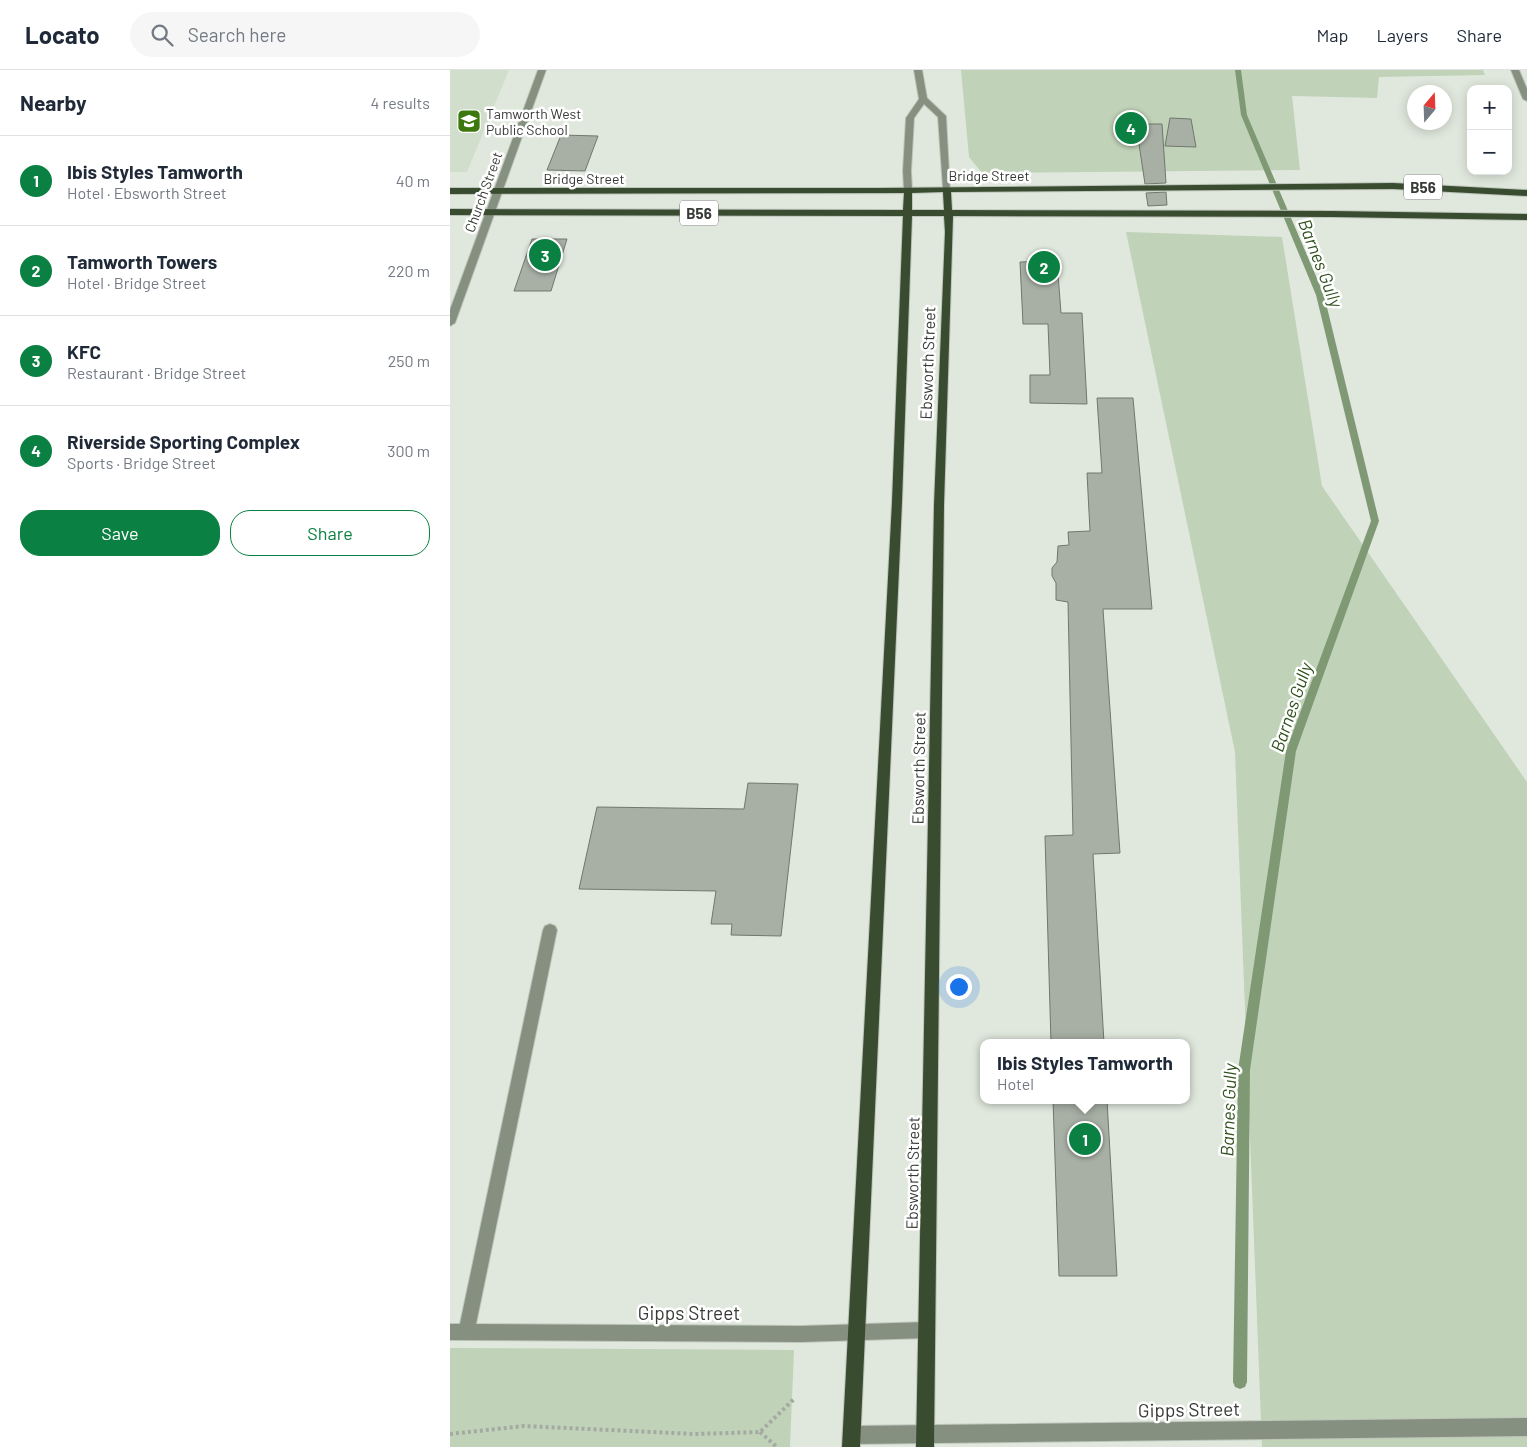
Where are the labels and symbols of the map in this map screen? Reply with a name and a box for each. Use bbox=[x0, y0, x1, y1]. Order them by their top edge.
north arrow bbox=[1407, 85, 1452, 130]
place label: Tamworth West Public School bbox=[486, 105, 581, 138]
school or university icon: Tamworth West Public School bbox=[456, 108, 482, 134]
pin: 4 bbox=[1115, 109, 1147, 147]
street label: Church Street bbox=[461, 149, 505, 235]
street label: Bridge Street bbox=[948, 167, 1030, 184]
street label: Bridge Street bbox=[543, 170, 625, 187]
road number: B56 bbox=[1404, 174, 1442, 200]
road number: B56 bbox=[680, 200, 718, 226]
water label: Barnes Gully bbox=[1294, 216, 1348, 311]
pin: 3 bbox=[529, 236, 561, 274]
pin: 2 bbox=[1028, 248, 1060, 286]
street label: Ebsworth Street bbox=[916, 306, 938, 420]
water label: Barnes Gully bbox=[1265, 659, 1317, 755]
street label: Ebsworth Street bbox=[908, 711, 928, 825]
your location bbox=[946, 974, 972, 1000]
water label: Barnes Gully bbox=[1215, 1062, 1241, 1157]
street label: Ebsworth Street bbox=[902, 1116, 922, 1230]
pin: 1 bbox=[1069, 1120, 1101, 1158]
street label: Gipps Street bbox=[638, 1301, 740, 1324]
street label: Gipps Street bbox=[1138, 1397, 1240, 1421]

